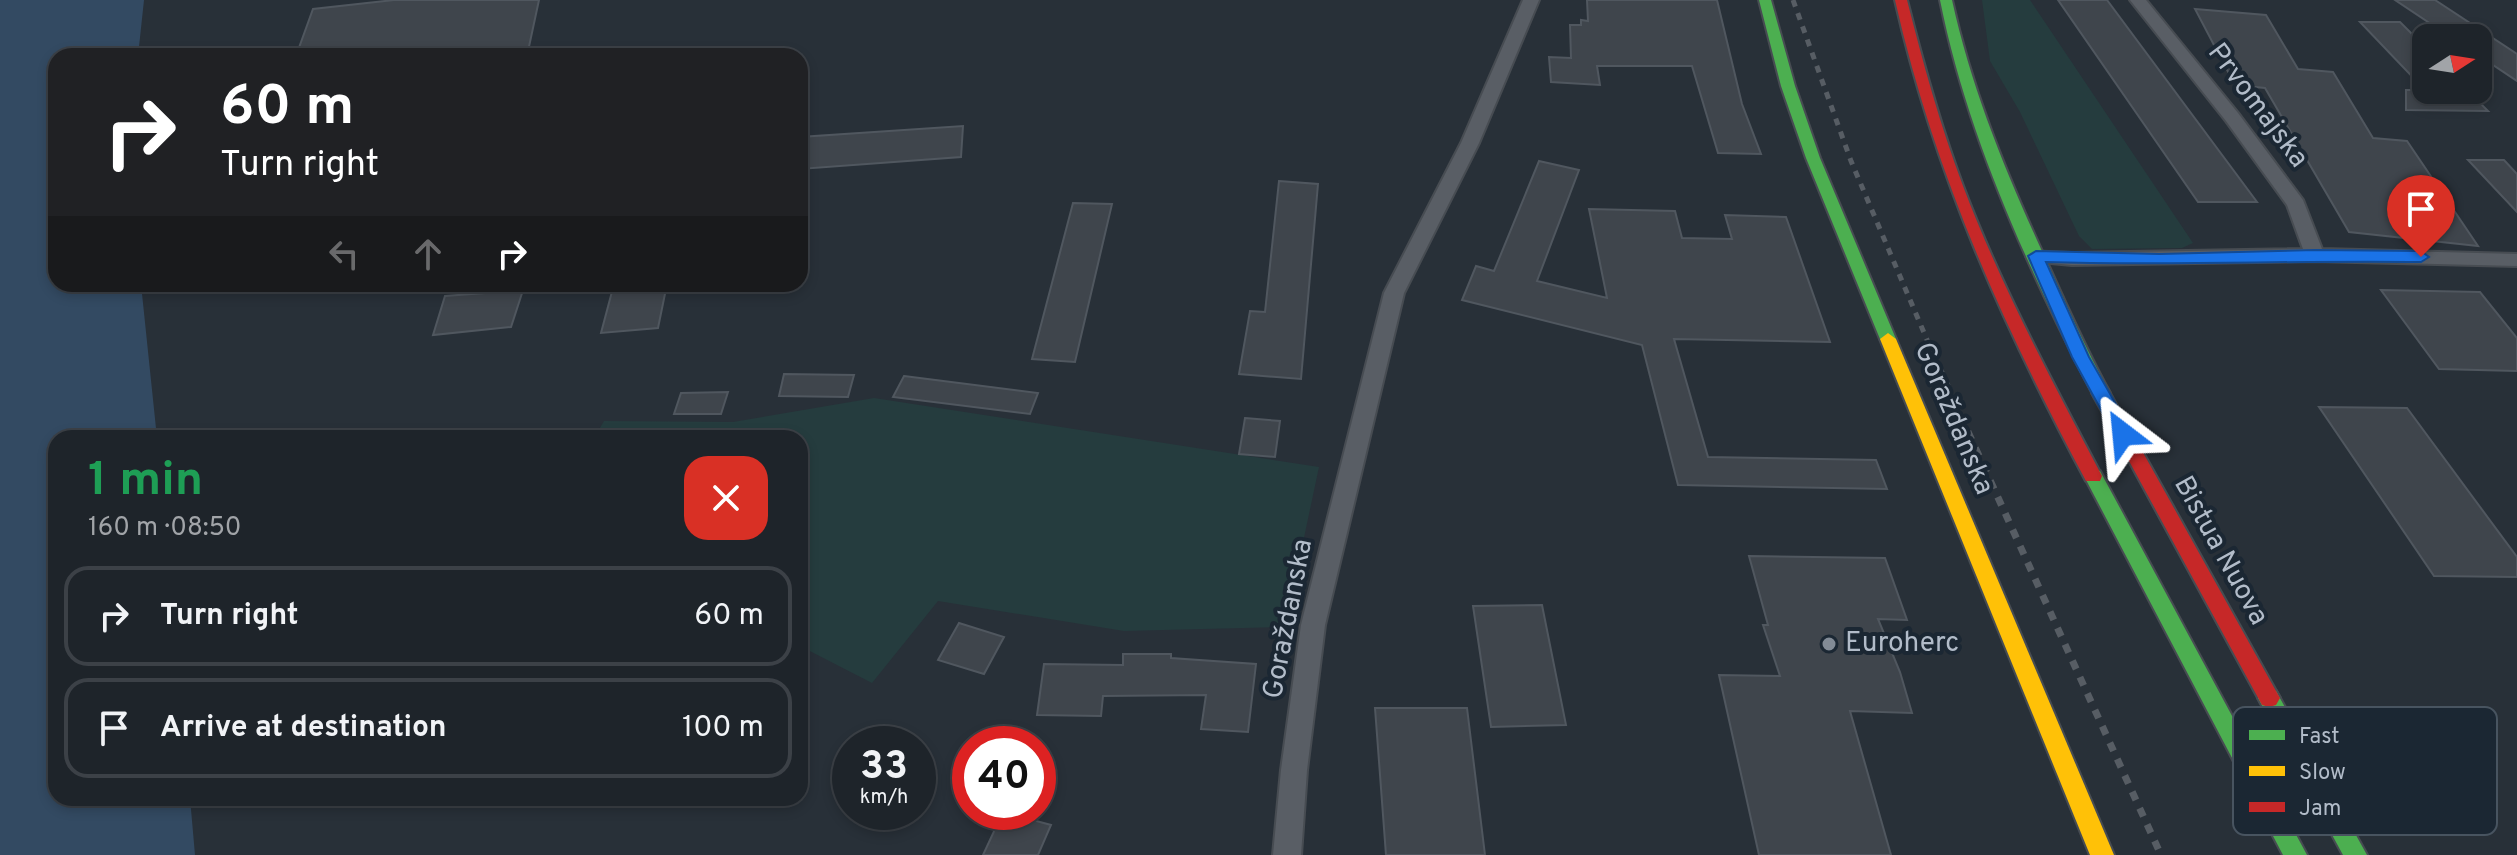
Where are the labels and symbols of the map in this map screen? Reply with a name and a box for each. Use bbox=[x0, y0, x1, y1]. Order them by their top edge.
north arrow bbox=[2412, 24, 2492, 104]
street label: Prvomajska bbox=[2198, 36, 2316, 176]
pin bbox=[2387, 175, 2455, 257]
street label: Goraždanska bbox=[1905, 337, 2001, 501]
position arrow bbox=[2081, 392, 2165, 476]
street label: Bistua Nuova bbox=[2164, 470, 2276, 632]
street label: Goraždanska bbox=[1256, 536, 1322, 702]
place label: Euroherc bbox=[1845, 626, 1959, 662]
marker: Euroherc bbox=[1820, 635, 1838, 653]
legend bbox=[2233, 707, 2497, 835]
text: Fast bbox=[2299, 724, 2340, 751]
speed limit sign: 40 bbox=[952, 726, 1056, 830]
text: Slow bbox=[2299, 760, 2346, 787]
text: Jam bbox=[2299, 796, 2342, 823]

